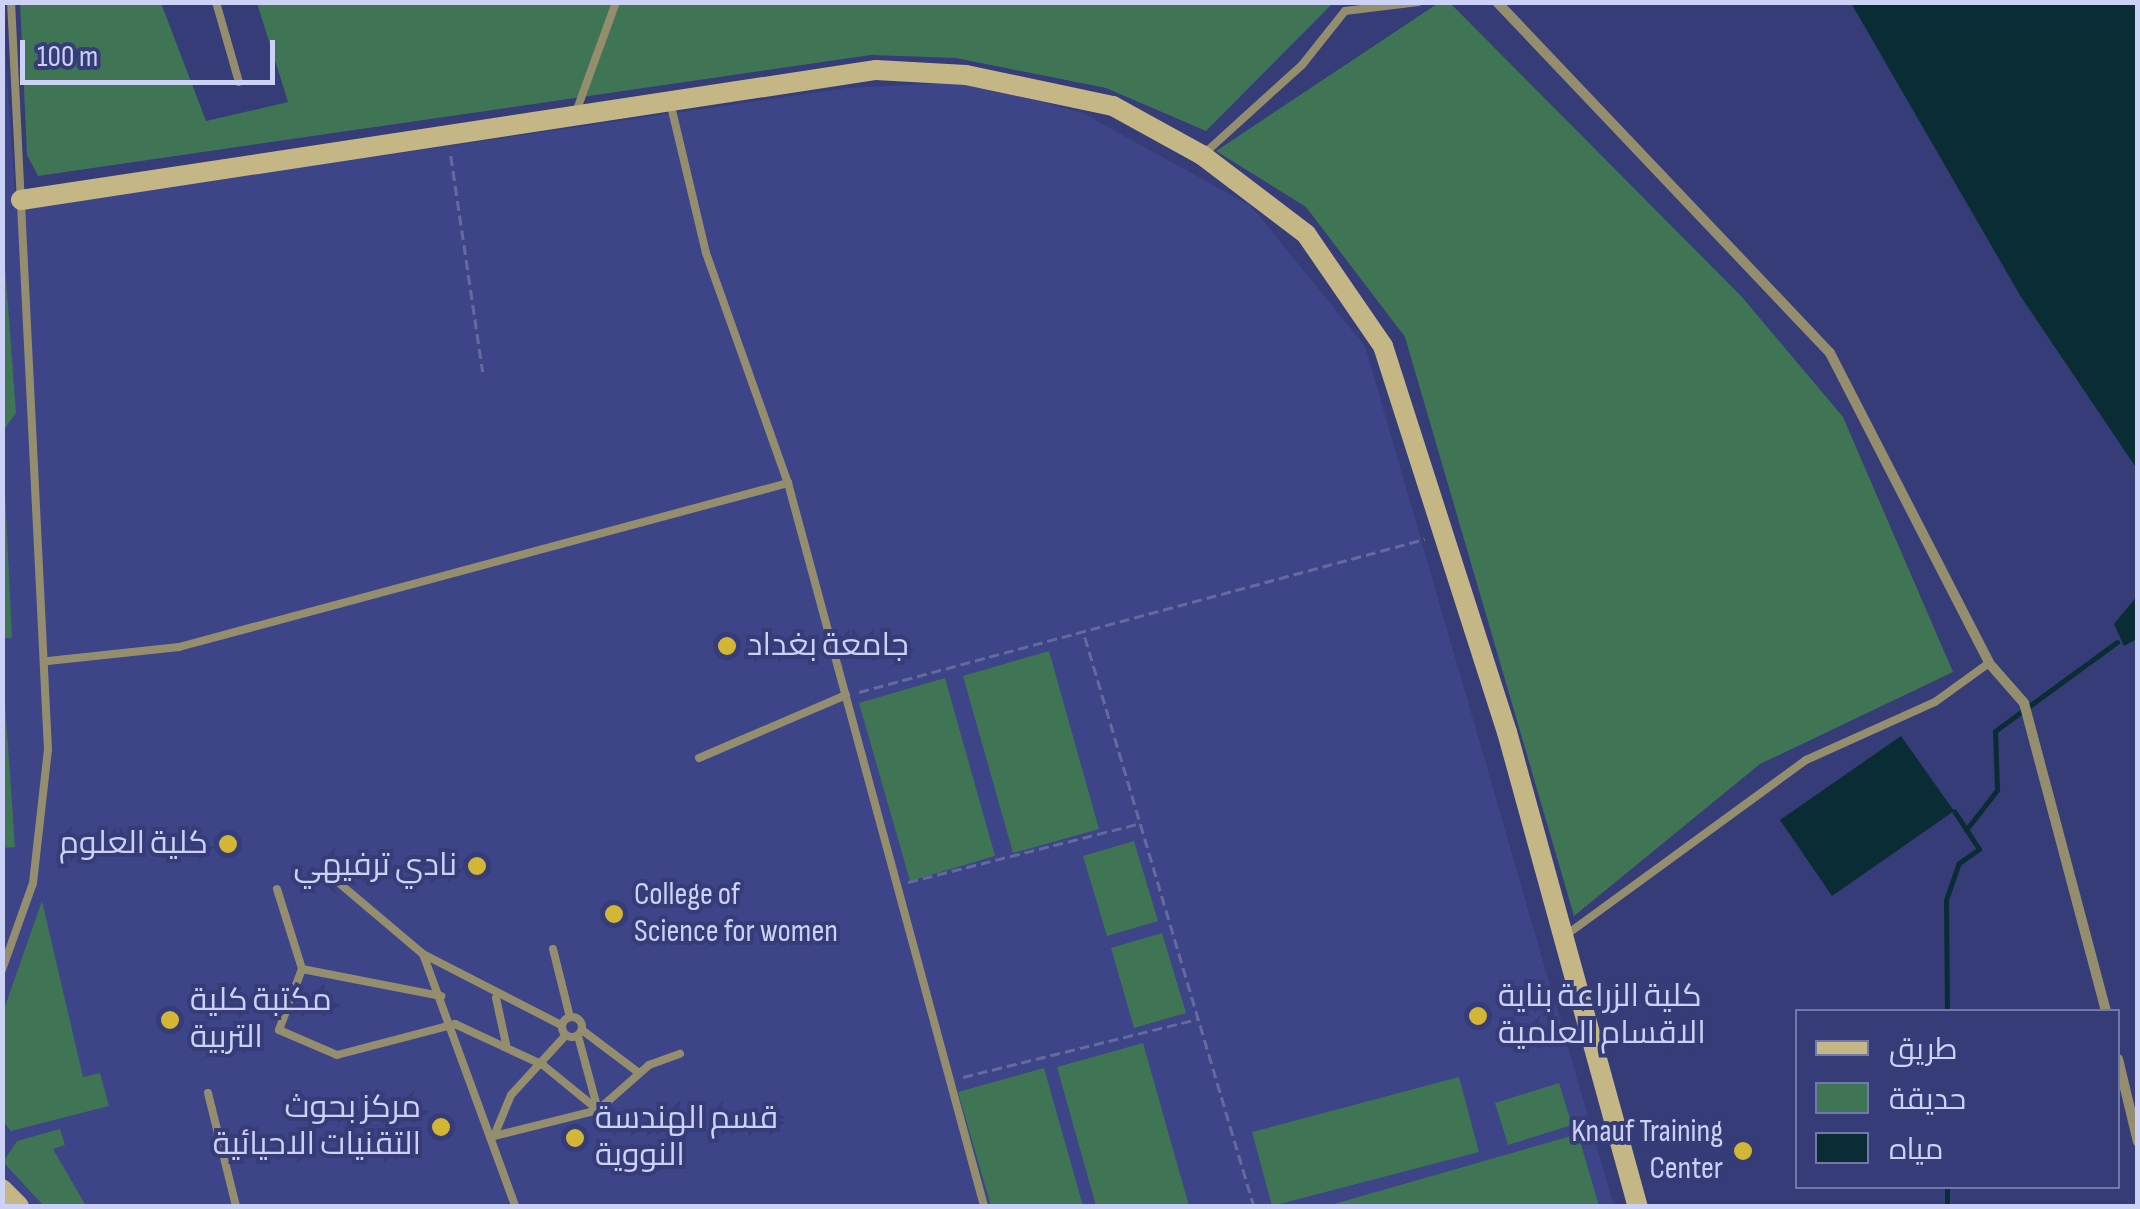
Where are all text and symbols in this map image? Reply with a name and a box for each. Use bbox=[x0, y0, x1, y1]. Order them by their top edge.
scale bar bbox=[25, 20, 280, 82]
text: 100 m bbox=[37, 39, 98, 75]
place label: جامعة بغداد bbox=[747, 627, 909, 665]
marker: جامعة بغداد bbox=[716, 635, 738, 657]
place label: كلية العلوم bbox=[59, 825, 208, 863]
marker: كلية العلوم bbox=[217, 833, 239, 855]
place label: نادي ترفيهي bbox=[293, 847, 457, 885]
marker: نادي ترفيهي bbox=[466, 855, 488, 877]
place label: College of Science for women bbox=[634, 877, 838, 952]
marker: College of Science for women bbox=[603, 903, 625, 925]
place label: كلية الزراعة بناية الاقسام العلمية bbox=[1498, 979, 1706, 1054]
place label: مكتبة كلية التربية bbox=[190, 983, 332, 1058]
marker: كلية الزراعة بناية الاقسام العلمية bbox=[1467, 1005, 1489, 1027]
marker: مكتبة كلية التربية bbox=[159, 1009, 181, 1031]
legend bbox=[1795, 1009, 2120, 1189]
text: طريق bbox=[1889, 1032, 1958, 1068]
text: حديقة bbox=[1889, 1082, 1966, 1118]
place label: مركز بحوث التقنيات الاحيائية bbox=[213, 1090, 421, 1165]
place label: قسم الهندسة النووية bbox=[595, 1101, 778, 1176]
place label: Knauf Training Center bbox=[1571, 1114, 1723, 1189]
marker: مركز بحوث التقنيات الاحيائية bbox=[430, 1116, 452, 1138]
marker: قسم الهندسة النووية bbox=[564, 1127, 586, 1149]
text: مياه bbox=[1889, 1132, 1943, 1168]
marker: Knauf Training Center bbox=[1732, 1140, 1754, 1162]

